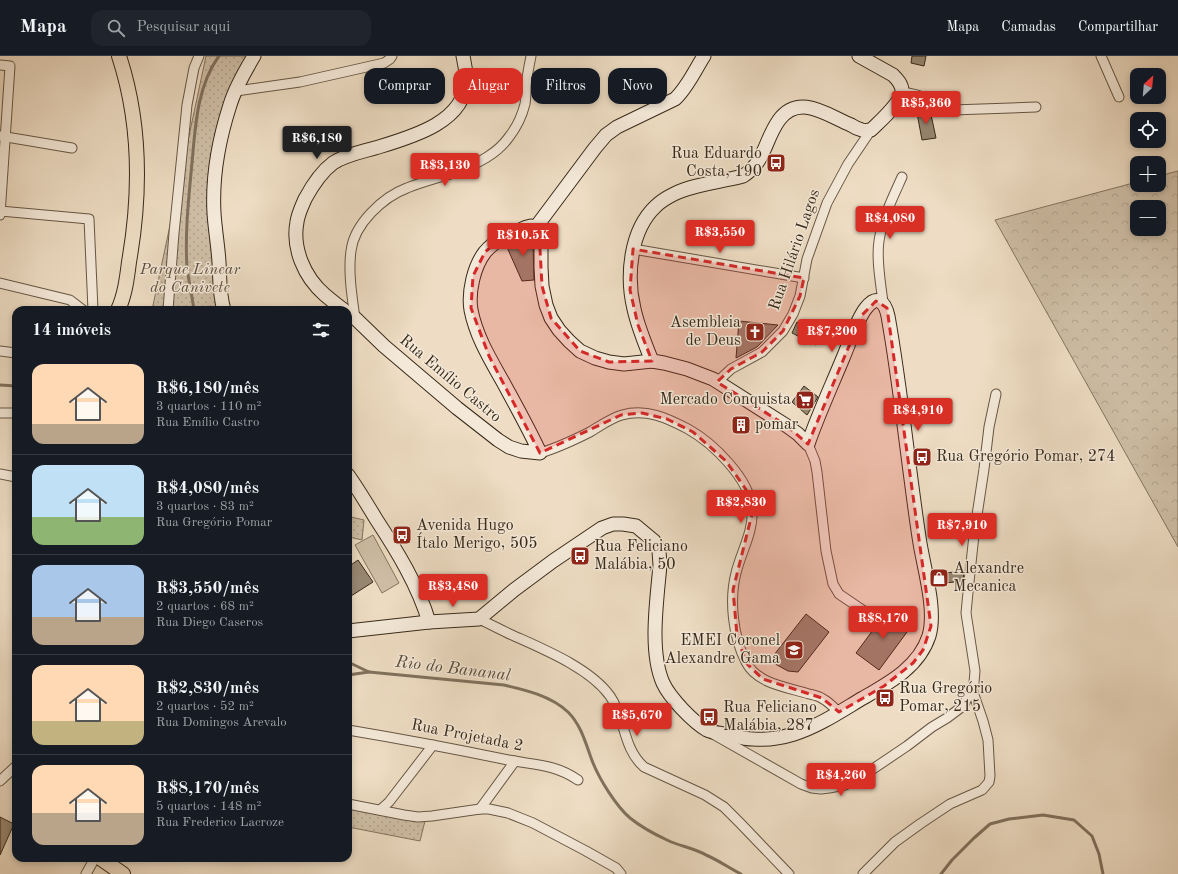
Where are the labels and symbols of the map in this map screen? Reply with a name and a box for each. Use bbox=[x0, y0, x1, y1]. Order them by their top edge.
north arrow bbox=[1130, 68, 1166, 104]
pin: R$5,360 bbox=[889, 91, 963, 125]
pin: R$6,180 bbox=[280, 126, 354, 160]
place label: Rua Eduardo Costa, 190 bbox=[671, 146, 762, 180]
bus stop icon: Rua Eduardo Costa, 190 bbox=[765, 152, 787, 174]
pin: R$3,130 bbox=[408, 153, 482, 187]
street label: Rua Hilário Lagos bbox=[767, 187, 823, 313]
pin: R$4,080 bbox=[853, 206, 927, 240]
pin: R$3,550 bbox=[683, 220, 757, 254]
pin: R$10.5K bbox=[486, 223, 560, 257]
park label: Parque Linear do Canivete bbox=[139, 262, 241, 296]
place label: Asembleia de Deus bbox=[670, 315, 741, 349]
pin: R$7,200 bbox=[795, 319, 869, 353]
church icon: Asembleia de Deus bbox=[744, 321, 766, 343]
street label: Rua Emílio Castro bbox=[396, 332, 504, 426]
supermarket icon: Mercado Conquista bbox=[794, 389, 816, 411]
place label: Mercado Conquista bbox=[659, 392, 791, 408]
pin: R$4,910 bbox=[881, 398, 955, 432]
building icon: pomar bbox=[730, 414, 752, 436]
place label: pomar bbox=[755, 417, 799, 433]
bus stop icon: Rua Gregório Pomar, 274 bbox=[911, 446, 933, 468]
place label: Rua Gregório Pomar, 274 bbox=[936, 449, 1116, 465]
pin: R$2,830 bbox=[704, 490, 778, 524]
pin: R$7,910 bbox=[925, 513, 999, 547]
place label: Avenida Hugo Ítalo Merigo, 505 bbox=[416, 518, 538, 552]
bus stop icon: Avenida Hugo Ítalo Merigo, 505 bbox=[391, 524, 413, 546]
place label: Rua Feliciano Malábia, 50 bbox=[594, 539, 688, 573]
bus stop icon: Rua Feliciano Malábia, 50 bbox=[569, 545, 591, 567]
place label: Alexandre Mecanica bbox=[953, 561, 1024, 595]
shop icon: Alexandre Mecanica bbox=[928, 567, 950, 589]
pin: R$3,480 bbox=[416, 574, 490, 608]
pin: R$8,170 bbox=[846, 606, 920, 640]
place label: EMEI Coronel Alexandre Gama bbox=[664, 633, 780, 667]
school or university icon: EMEI Coronel Alexandre Gama bbox=[783, 639, 805, 661]
water label: Rio do Bananal bbox=[394, 653, 511, 684]
place label: Rua Gregório Pomar, 215 bbox=[899, 681, 992, 715]
bus stop icon: Rua Gregório Pomar, 215 bbox=[874, 687, 896, 709]
place label: Rua Feliciano Malábia, 287 bbox=[723, 700, 817, 734]
pin: R$5,670 bbox=[600, 703, 674, 737]
bus stop icon: Rua Feliciano Malábia, 287 bbox=[698, 706, 720, 728]
street label: Rua Projetada 2 bbox=[410, 717, 524, 755]
pin: R$4,260 bbox=[804, 763, 878, 797]

